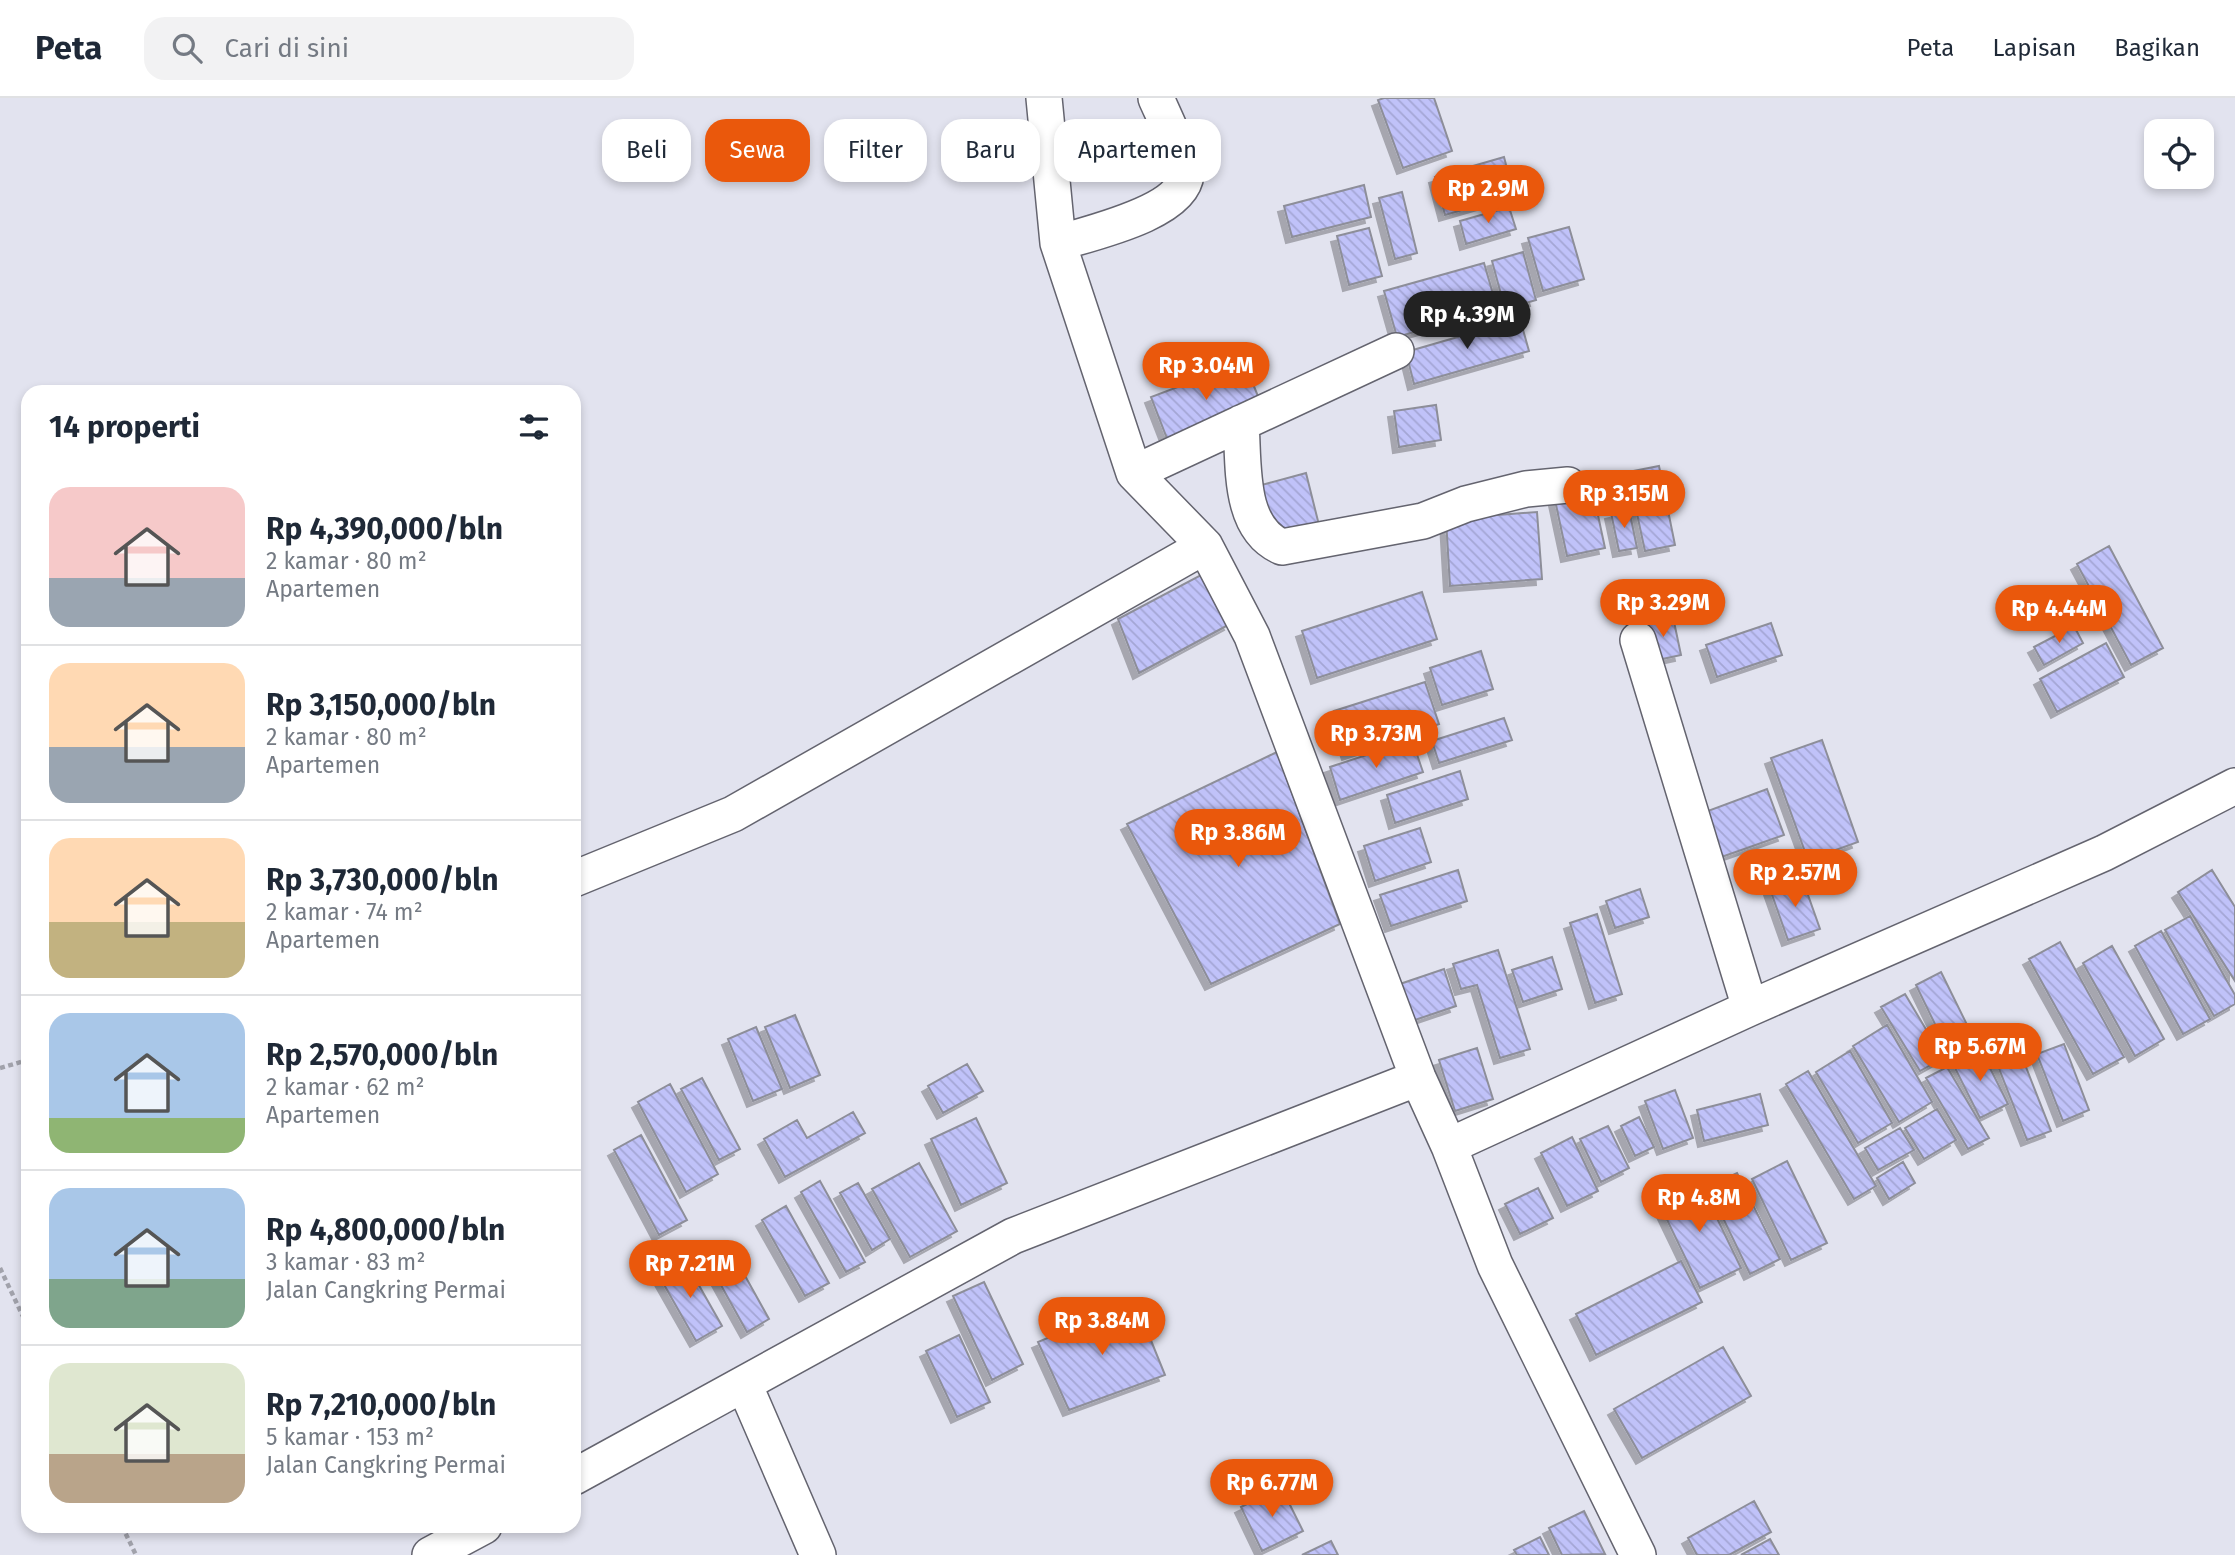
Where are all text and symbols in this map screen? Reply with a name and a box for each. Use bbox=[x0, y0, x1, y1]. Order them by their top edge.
search box bbox=[144, 17, 634, 80]
text: Peta bbox=[35, 28, 102, 68]
icon: search bbox=[168, 29, 206, 67]
text: Cari di sini bbox=[224, 33, 349, 64]
text: Peta bbox=[1907, 34, 1954, 62]
text: Lapisan bbox=[1992, 34, 2076, 62]
text: Bagikan bbox=[2114, 34, 2200, 62]
chip: Beli bbox=[602, 119, 691, 182]
chip: Sewa bbox=[705, 119, 810, 182]
chip: Filter bbox=[824, 119, 927, 182]
chip: Baru bbox=[941, 119, 1040, 182]
chip: Apartemen bbox=[1054, 119, 1221, 182]
map controls bbox=[2144, 119, 2214, 189]
button: locate bbox=[2144, 119, 2214, 189]
pin: Rp 2.9M bbox=[1423, 166, 1553, 225]
text: Rp 2.9M bbox=[1447, 174, 1529, 202]
pin: Rp 4.39M bbox=[1395, 292, 1539, 351]
text: Rp 4.39M bbox=[1420, 300, 1514, 328]
pin: Rp 3.04M bbox=[1134, 342, 1278, 402]
text: Rp 3.04M bbox=[1158, 351, 1254, 379]
icon: filters bbox=[515, 408, 553, 446]
text: 14 properti bbox=[49, 409, 200, 445]
pin: Rp 3.15M bbox=[1552, 470, 1696, 530]
text: Rp 3.15M bbox=[1579, 479, 1669, 507]
text: Rp 4,390,000/bln bbox=[266, 511, 503, 547]
icon: home bbox=[105, 515, 189, 599]
text: 2 kamar · 80 m² bbox=[266, 547, 427, 575]
text: Apartemen bbox=[266, 575, 380, 603]
pin: Rp 3.29M bbox=[1591, 580, 1735, 639]
pin: Rp 4.44M bbox=[1987, 586, 2131, 645]
text: Rp 3.29M bbox=[1616, 588, 1710, 616]
text: Rp 4.44M bbox=[2011, 594, 2107, 622]
text: Rp 3,150,000/bln bbox=[266, 687, 496, 723]
icon: home bbox=[105, 691, 189, 775]
pin: Rp 3.73M bbox=[1304, 710, 1448, 770]
text: Rp 3.73M bbox=[1330, 719, 1422, 747]
text: 2 kamar · 80 m² bbox=[266, 723, 427, 751]
text: Apartemen bbox=[266, 751, 380, 779]
pin: Rp 3.86M bbox=[1166, 810, 1310, 869]
text: Rp 3.86M bbox=[1190, 818, 1286, 846]
pin: Rp 2.57M bbox=[1723, 850, 1867, 909]
text: Rp 2.57M bbox=[1749, 858, 1841, 886]
text: Rp 3,730,000/bln bbox=[266, 862, 498, 898]
icon: home bbox=[105, 866, 189, 950]
text: 2 kamar · 74 m² bbox=[266, 898, 423, 926]
text: Apartemen bbox=[266, 926, 380, 954]
pin: Rp 5.67M bbox=[1908, 1024, 2052, 1083]
text: Rp 5.67M bbox=[1934, 1032, 2026, 1060]
text: Rp 2,570,000/bln bbox=[266, 1037, 498, 1073]
icon: home bbox=[105, 1041, 189, 1125]
text: 2 kamar · 62 m² bbox=[266, 1073, 425, 1101]
text: Apartemen bbox=[266, 1101, 380, 1129]
pin: Rp 4.8M bbox=[1634, 1174, 1764, 1234]
text: Rp 4.8M bbox=[1657, 1183, 1741, 1211]
text: Rp 4,800,000/bln bbox=[266, 1212, 505, 1248]
icon: home bbox=[105, 1216, 189, 1300]
pin: Rp 7.21M bbox=[618, 1240, 762, 1300]
text: 3 kamar · 83 m² bbox=[266, 1248, 425, 1276]
text: Rp 7.21M bbox=[645, 1249, 735, 1277]
text: Jalan Cangkring Permai bbox=[266, 1276, 506, 1304]
pin: Rp 3.84M bbox=[1030, 1298, 1174, 1357]
text: Rp 3.84M bbox=[1054, 1306, 1150, 1334]
text: Rp 7,210,000/bln bbox=[266, 1387, 496, 1423]
icon: home bbox=[105, 1391, 189, 1475]
text: 5 kamar · 153 m² bbox=[266, 1423, 434, 1451]
text: Jalan Cangkring Permai bbox=[266, 1451, 506, 1479]
pin: Rp 6.77M bbox=[1200, 1460, 1344, 1519]
text: Rp 6.77M bbox=[1226, 1468, 1318, 1496]

